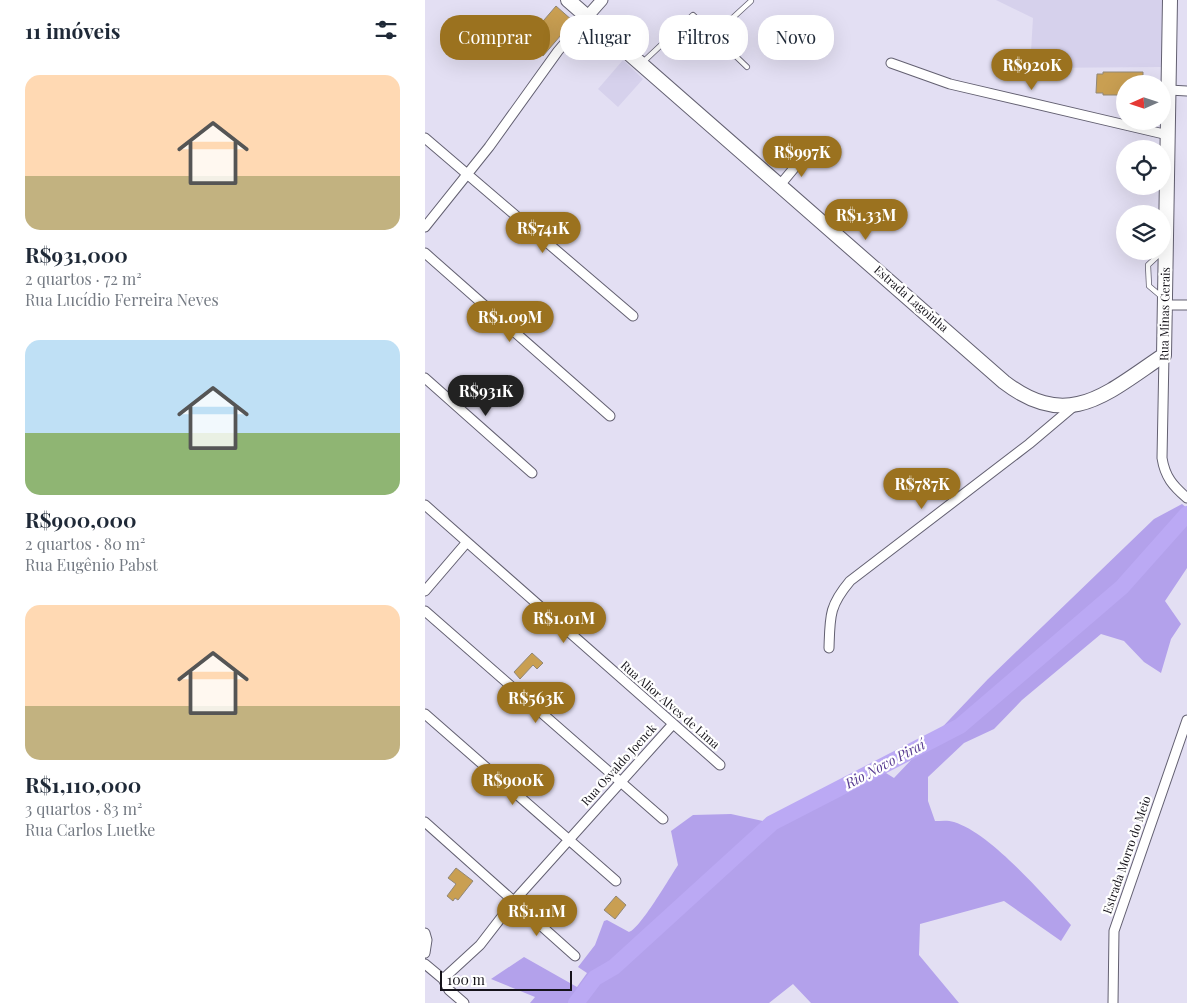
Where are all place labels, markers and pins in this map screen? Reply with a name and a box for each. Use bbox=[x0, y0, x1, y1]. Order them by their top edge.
pin: R$920K bbox=[991, 48, 1073, 91]
pin: R$997K bbox=[761, 136, 843, 178]
pin: R$1.33M bbox=[820, 198, 912, 241]
pin: R$741K bbox=[502, 212, 584, 254]
pin: R$1.09M bbox=[464, 300, 556, 343]
pin: R$931K bbox=[445, 374, 527, 417]
pin: R$787K bbox=[881, 468, 963, 510]
pin: R$1.01M bbox=[518, 602, 610, 644]
pin: R$563K bbox=[495, 682, 577, 724]
pin: R$900K bbox=[472, 764, 554, 806]
pin: R$1.11M bbox=[491, 894, 583, 937]

